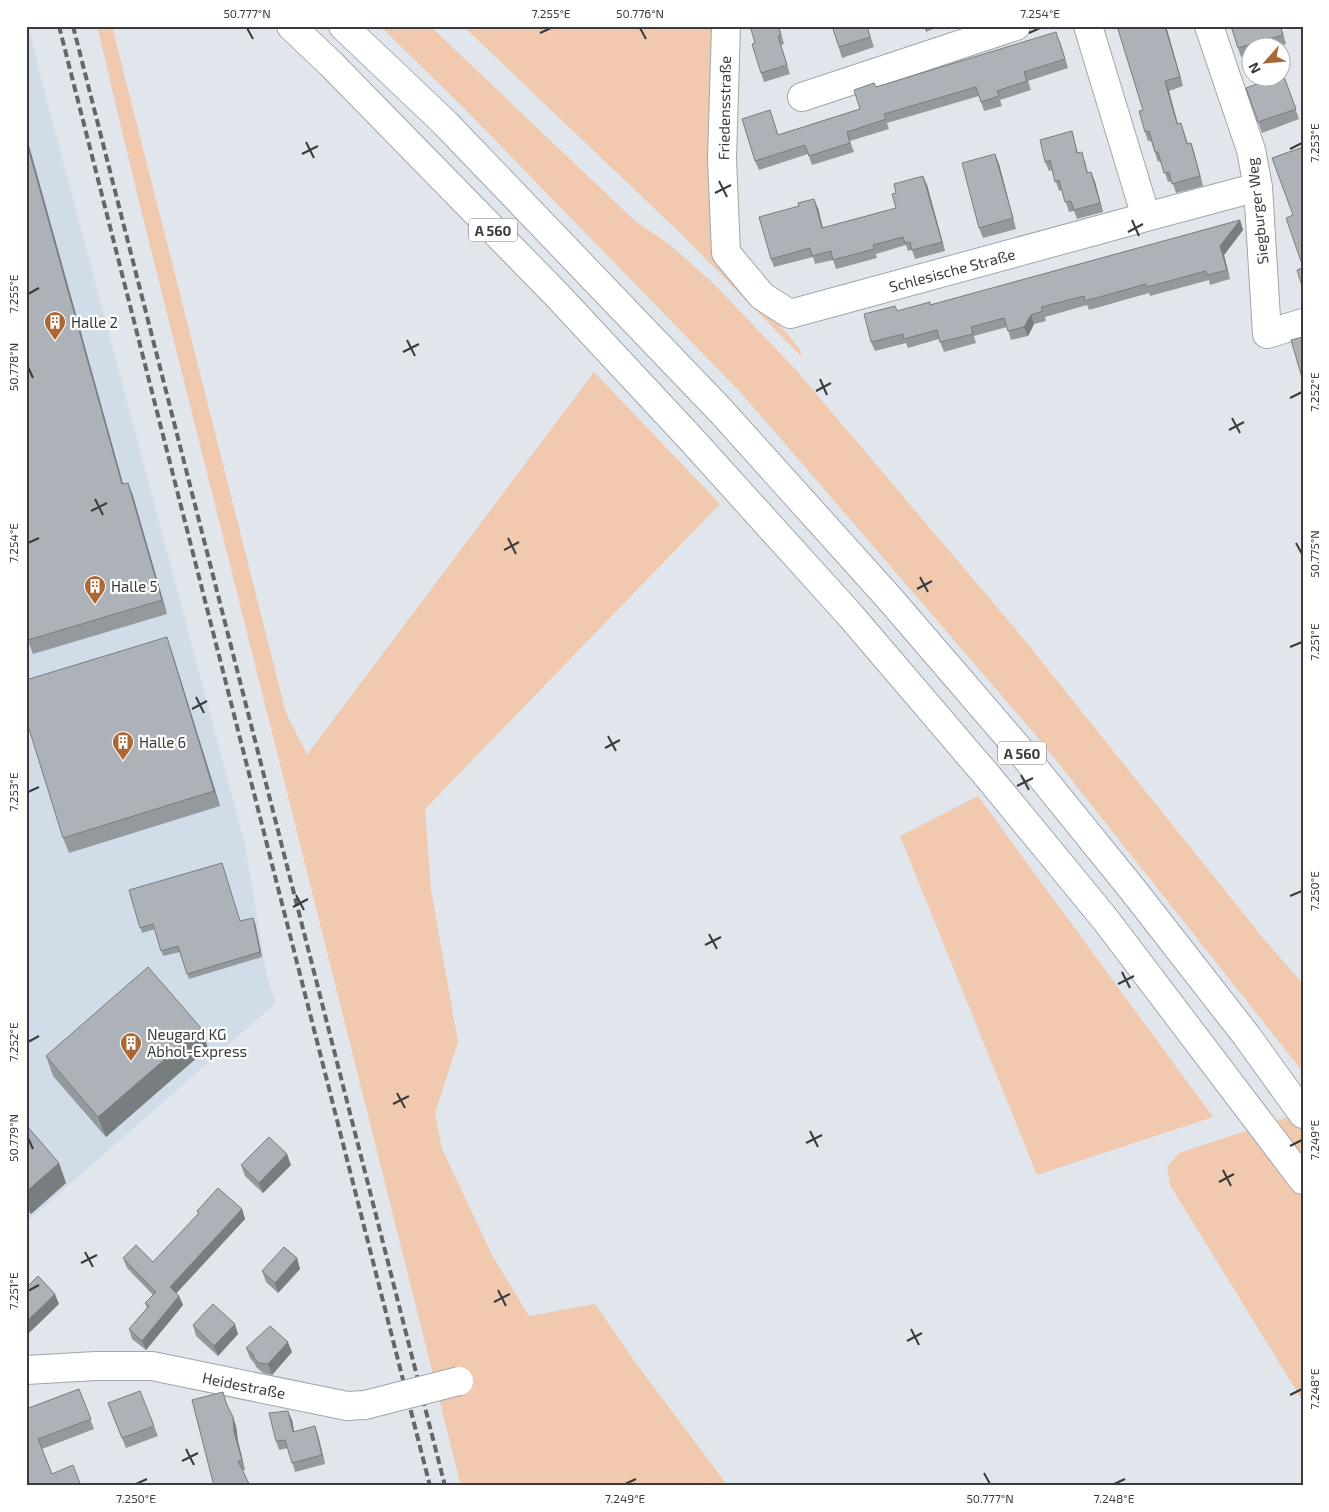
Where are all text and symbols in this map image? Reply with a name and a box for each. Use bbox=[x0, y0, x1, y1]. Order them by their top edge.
text: 50.777°N bbox=[223, 6, 271, 20]
text: 7.255°E bbox=[531, 6, 571, 20]
text: 50.776°N bbox=[616, 6, 664, 20]
text: 7.254°E bbox=[1020, 6, 1060, 20]
north arrow bbox=[1242, 38, 1292, 88]
street label: Friedensstraße bbox=[714, 56, 734, 160]
text: N bbox=[1244, 60, 1264, 76]
text: 7.253°E bbox=[1307, 123, 1321, 163]
street label: Siegburger Weg bbox=[1242, 156, 1272, 265]
road number: A 560 bbox=[469, 218, 517, 242]
street label: Schlesische Straße bbox=[887, 245, 1017, 295]
text: 7.255°E bbox=[6, 274, 20, 314]
building icon: Halle 2 bbox=[43, 310, 67, 341]
place label: Halle 2 bbox=[71, 313, 118, 331]
text: 50.778°N bbox=[6, 343, 20, 391]
text: 7.252°E bbox=[1307, 372, 1321, 412]
text: 7.254°E bbox=[6, 523, 20, 563]
text: 50.775°N bbox=[1307, 530, 1321, 578]
building icon: Halle 5 bbox=[83, 574, 107, 605]
place label: Halle 5 bbox=[111, 577, 158, 595]
text: 7.251°E bbox=[1307, 623, 1321, 661]
building icon: Halle 6 bbox=[111, 730, 135, 761]
place label: Halle 6 bbox=[139, 733, 186, 751]
road number: A 560 bbox=[998, 741, 1046, 764]
text: 7.253°E bbox=[6, 772, 20, 812]
text: 7.250°E bbox=[1307, 871, 1321, 911]
text: 7.252°E bbox=[6, 1022, 20, 1062]
place label: Neugard KG Abhol-Express bbox=[147, 1025, 247, 1060]
building icon: Neugard KG Abhol-Express bbox=[119, 1031, 143, 1062]
text: 50.779°N bbox=[6, 1114, 20, 1162]
text: 7.249°E bbox=[1307, 1120, 1321, 1160]
text: 7.251°E bbox=[6, 1272, 20, 1310]
street label: Heidestraße bbox=[201, 1368, 287, 1402]
text: 7.248°E bbox=[1307, 1368, 1321, 1409]
text: 7.250°E bbox=[116, 1491, 156, 1505]
text: 7.249°E bbox=[605, 1491, 645, 1505]
text: 50.777°N bbox=[966, 1491, 1014, 1505]
text: 7.248°E bbox=[1094, 1491, 1135, 1505]

